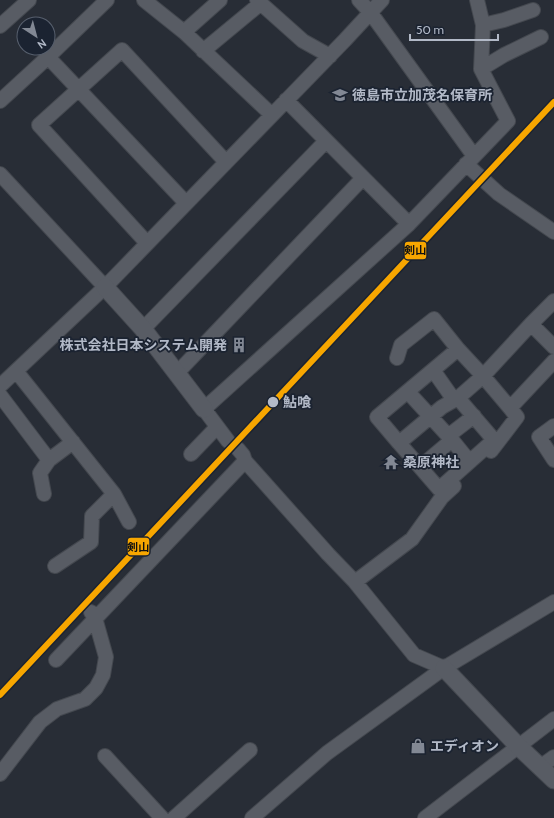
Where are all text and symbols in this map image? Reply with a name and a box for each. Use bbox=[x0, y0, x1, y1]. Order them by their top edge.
north arrow bbox=[16, 16, 56, 56]
scale bar bbox=[410, 16, 498, 42]
text: 50 m bbox=[416, 22, 444, 37]
text: N bbox=[35, 36, 49, 52]
school or university icon: 徳島市立加茂名保育所 bbox=[331, 86, 349, 104]
place label: 徳島市立加茂名保育所 bbox=[352, 86, 492, 104]
line badge: 剣山 bbox=[404, 241, 427, 260]
text: 剣山 bbox=[404, 243, 426, 257]
place label: 株式会社日本システム開発 bbox=[59, 336, 227, 354]
building icon: 株式会社日本システム開発 bbox=[230, 336, 248, 354]
place label: 鮎喰 bbox=[283, 393, 312, 411]
marker: 鮎喰 bbox=[266, 395, 280, 409]
temple icon: 桑原神社 bbox=[382, 453, 400, 471]
place label: 桑原神社 bbox=[403, 453, 459, 471]
line badge: 剣山 bbox=[127, 537, 150, 556]
text: 剣山 bbox=[127, 540, 149, 554]
shop icon: エディオン bbox=[409, 737, 427, 755]
place label: エディオン bbox=[430, 737, 499, 755]

